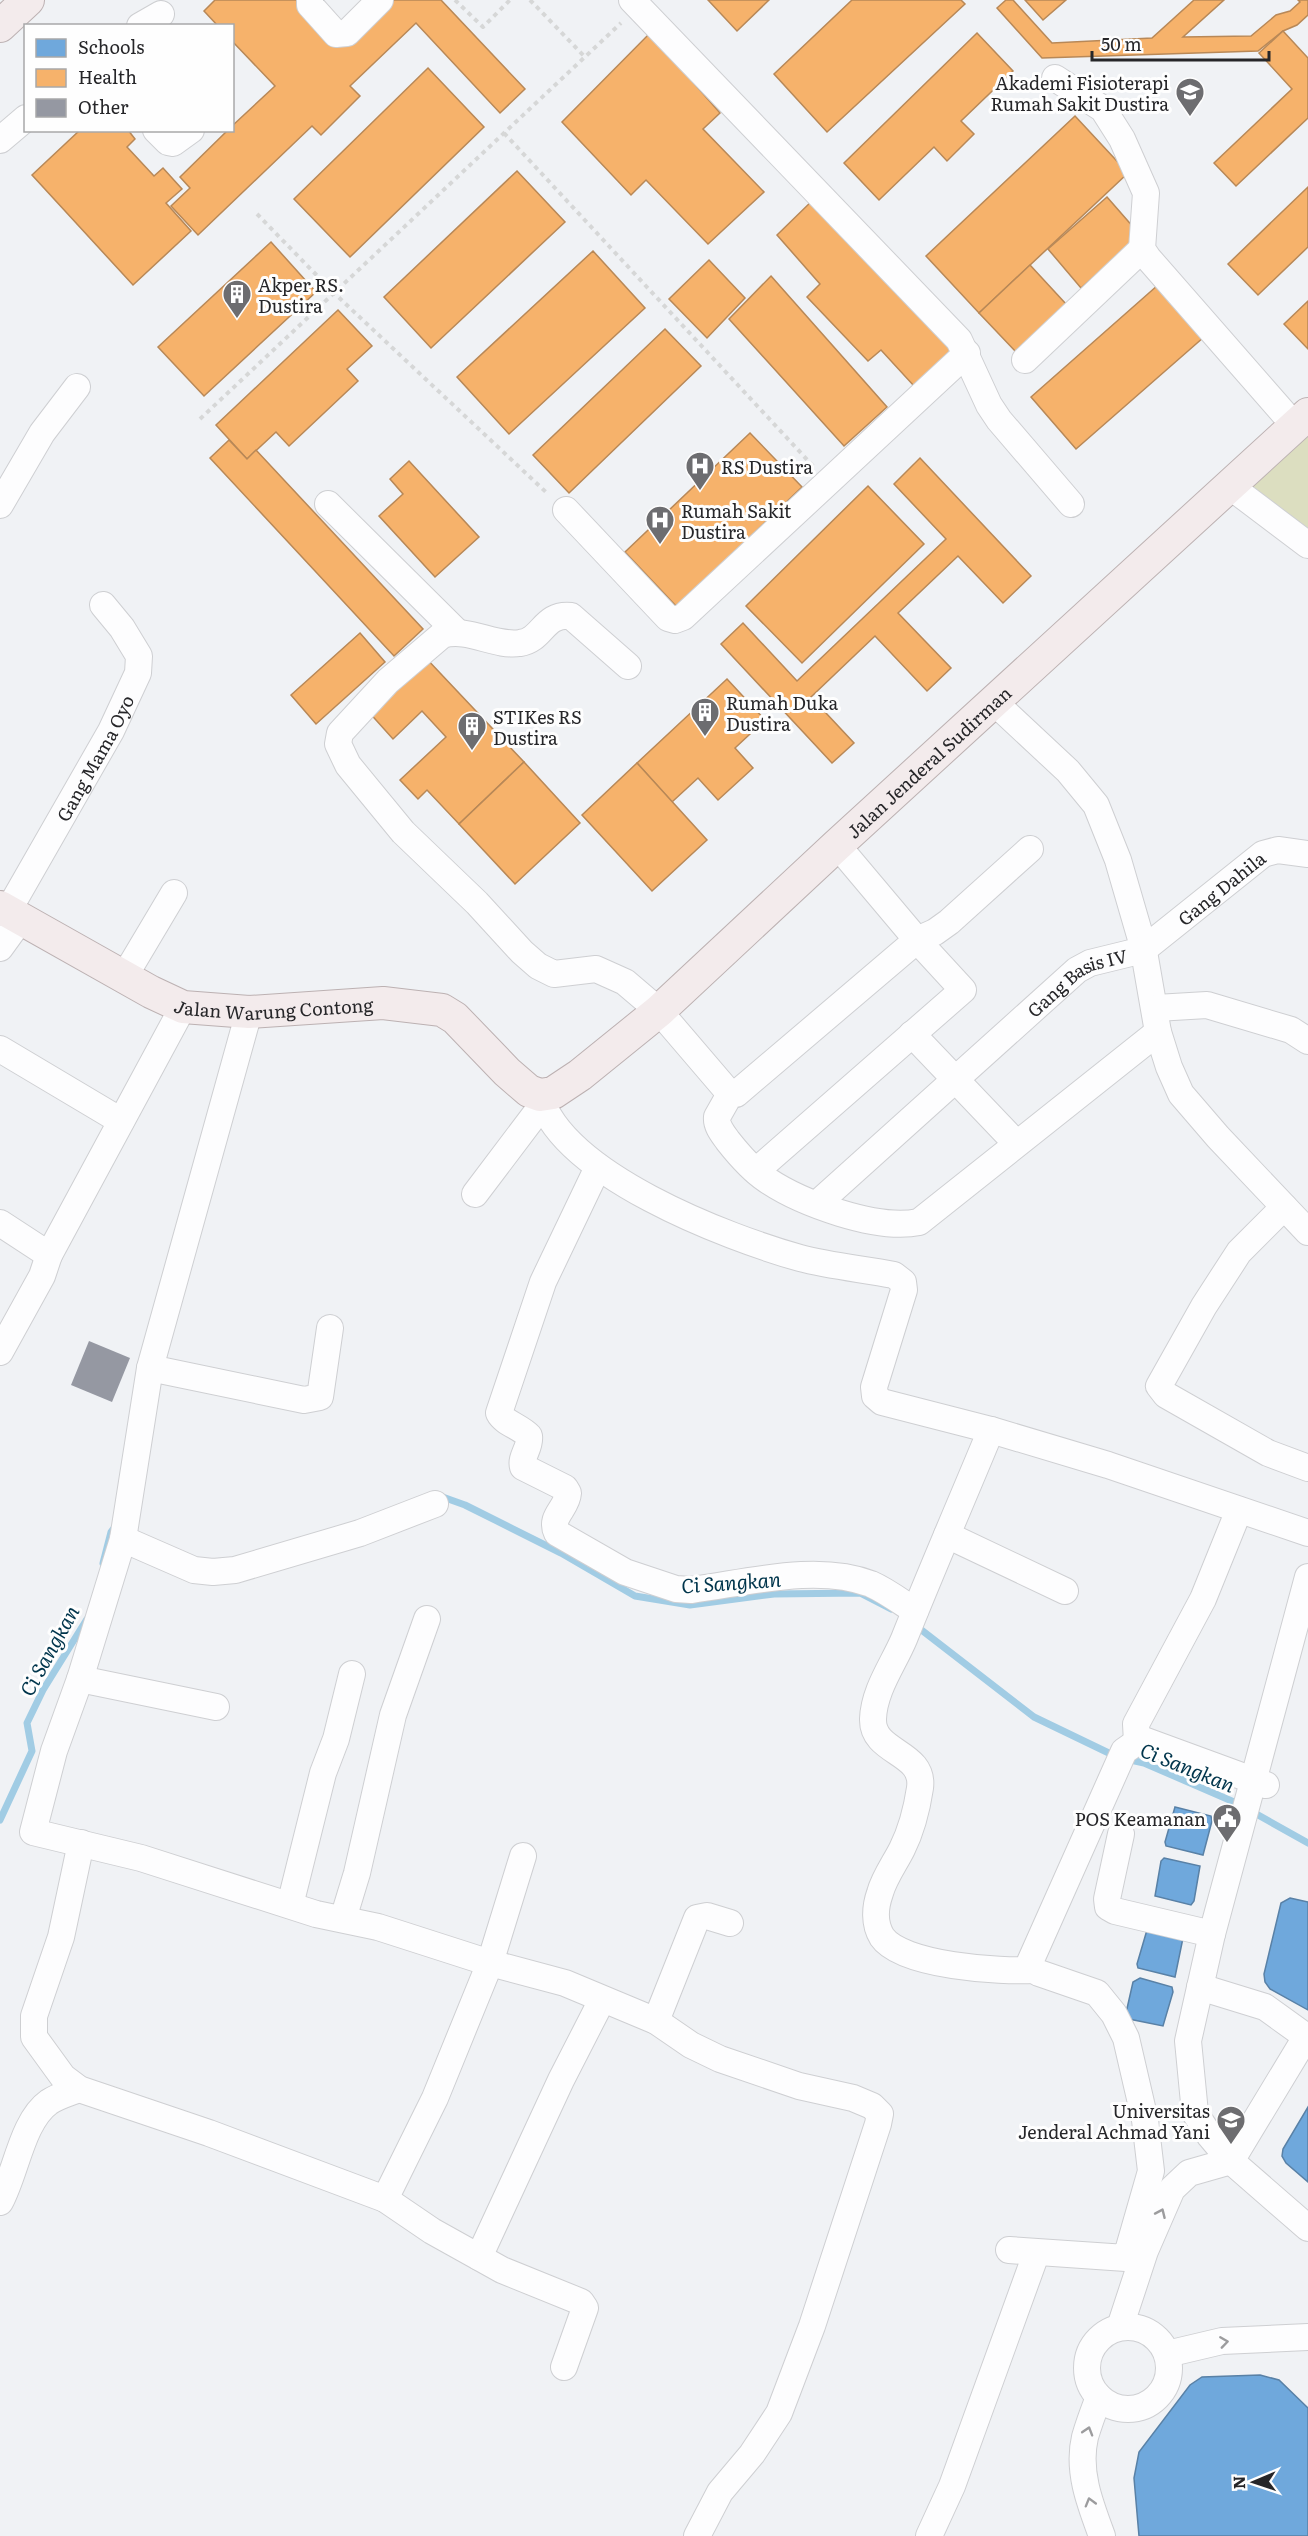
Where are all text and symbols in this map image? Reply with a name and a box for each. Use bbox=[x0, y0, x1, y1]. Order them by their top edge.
legend bbox=[24, 24, 234, 132]
scale bar bbox=[1092, 24, 1269, 62]
text: 50 m bbox=[1101, 30, 1142, 57]
text: Schools bbox=[78, 33, 144, 60]
text: Health bbox=[78, 63, 137, 90]
place label: Akademi Fisioterapi Rumah Sakit Dustira bbox=[990, 69, 1169, 117]
school or university icon: Akademi Fisioterapi Rumah Sakit Dustira bbox=[1174, 76, 1206, 118]
text: Other bbox=[78, 93, 129, 120]
place label: Akper RS. Dustira bbox=[258, 271, 344, 319]
building icon: Akper RS. Dustira bbox=[221, 278, 253, 320]
hospital icon: RS Dustira bbox=[684, 450, 716, 492]
place label: RS Dustira bbox=[721, 453, 813, 480]
place label: Rumah Sakit Dustira bbox=[681, 497, 792, 545]
hospital icon: Rumah Sakit Dustira bbox=[644, 504, 676, 546]
street label: Jalan Jenderal Sudirman bbox=[840, 679, 1017, 844]
place label: Rumah Duka Dustira bbox=[726, 689, 838, 737]
street label: Gang Mama Oyo bbox=[49, 690, 140, 826]
building icon: Rumah Duka Dustira bbox=[689, 696, 721, 738]
place label: STIKes RS Dustira bbox=[493, 703, 582, 751]
building icon: STIKes RS Dustira bbox=[456, 710, 488, 752]
street label: Gang Dahila bbox=[1171, 844, 1271, 931]
street label: Gang Basis IV bbox=[1020, 941, 1130, 1023]
street label: Jalan Warung Contong bbox=[170, 990, 375, 1026]
water label: Ci Sangkan bbox=[680, 1563, 782, 1599]
water label: Ci Sangkan bbox=[11, 1599, 85, 1701]
water label: Ci Sangkan bbox=[1136, 1733, 1240, 1799]
public building icon: POS Keamanan bbox=[1211, 1802, 1243, 1844]
place label: POS Keamanan bbox=[1075, 1805, 1206, 1832]
place label: Universitas Jenderal Achmad Yani bbox=[1018, 2097, 1210, 2145]
school or university icon: Universitas Jenderal Achmad Yani bbox=[1215, 2104, 1247, 2146]
one-way arrow bbox=[1154, 2208, 1166, 2219]
one-way arrow bbox=[1220, 2336, 1229, 2348]
one-way arrow bbox=[1081, 2426, 1093, 2437]
north arrow bbox=[1224, 2452, 1284, 2512]
text: N bbox=[1226, 2475, 1250, 2490]
one-way arrow bbox=[1085, 2497, 1097, 2508]

